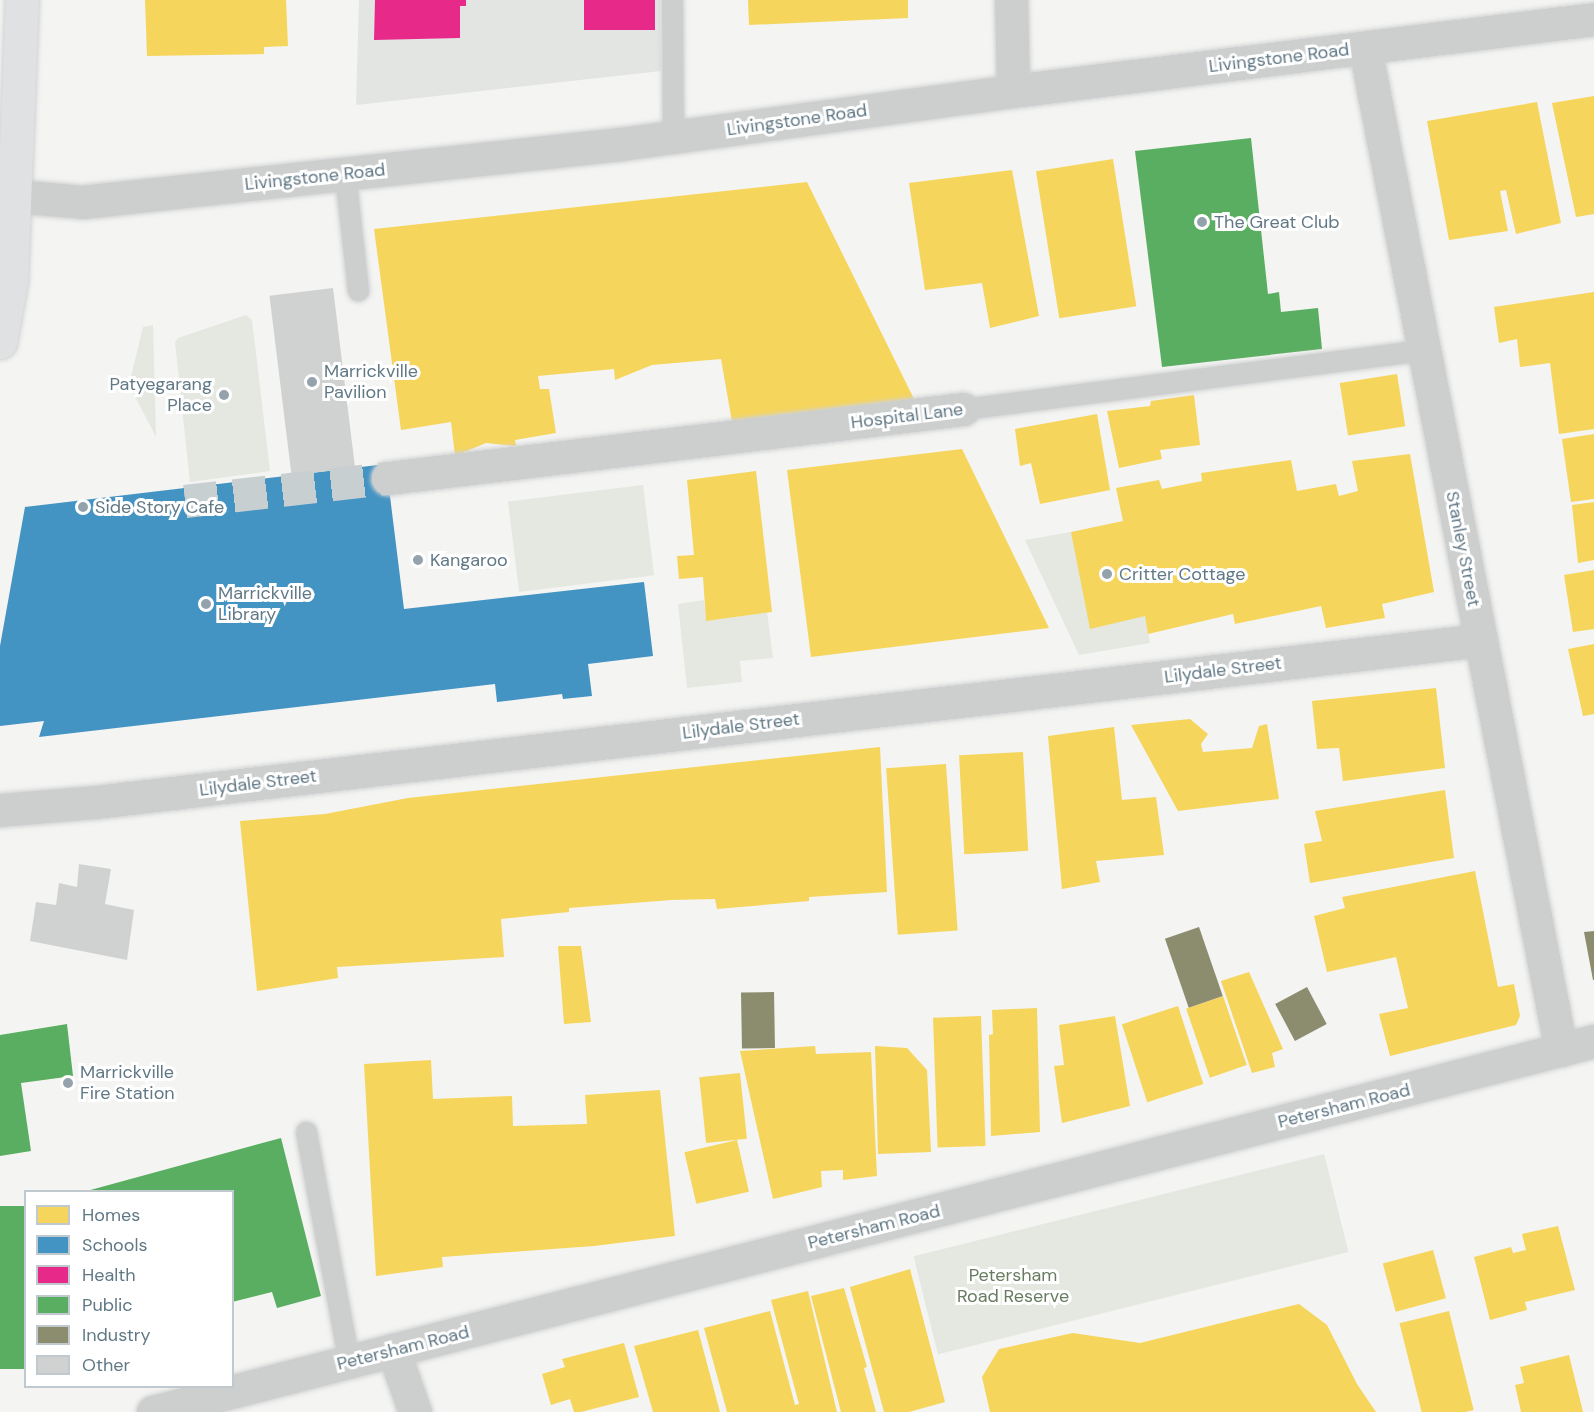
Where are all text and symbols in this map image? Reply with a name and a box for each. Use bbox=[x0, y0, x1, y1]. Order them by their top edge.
street label: Livingstone Road bbox=[1208, 39, 1350, 77]
street label: Livingstone Road bbox=[726, 99, 868, 141]
street label: Livingstone Road bbox=[244, 159, 386, 195]
place label: The Great Club bbox=[1214, 211, 1340, 233]
marker: The Great Club bbox=[1195, 215, 1209, 229]
place label: Marrickville Pavilion bbox=[324, 361, 418, 404]
place label: Patyegarang Place bbox=[109, 374, 212, 416]
marker: Marrickville Pavilion bbox=[305, 375, 319, 389]
marker: Patyegarang Place bbox=[217, 388, 231, 402]
street label: Hospital Lane bbox=[850, 398, 964, 434]
street label: Stanley Street bbox=[1441, 489, 1485, 609]
place label: Side Story Cafe bbox=[95, 496, 224, 518]
marker: Side Story Cafe bbox=[76, 500, 90, 514]
place label: Kangaroo bbox=[430, 549, 508, 571]
marker: Kangaroo bbox=[411, 553, 425, 567]
place label: Critter Cottage bbox=[1119, 563, 1245, 585]
marker: Critter Cottage bbox=[1100, 567, 1114, 581]
place label: Marrickville Library bbox=[218, 583, 312, 626]
marker: Marrickville Library bbox=[199, 597, 213, 611]
street label: Lilydale Street bbox=[1163, 652, 1283, 688]
street label: Lilydale Street bbox=[681, 708, 801, 744]
street label: Lilydale Street bbox=[198, 765, 318, 801]
place label: Marrickville Fire Station bbox=[80, 1062, 175, 1104]
marker: Marrickville Fire Station bbox=[61, 1076, 75, 1090]
street label: Petersham Road bbox=[1276, 1079, 1412, 1133]
legend bbox=[24, 1190, 234, 1388]
street label: Petersham Road bbox=[806, 1200, 942, 1254]
text: Homes bbox=[82, 1203, 140, 1227]
text: Schools bbox=[82, 1233, 147, 1257]
text: Health bbox=[82, 1263, 136, 1287]
park label: Petersham Road Reserve bbox=[957, 1265, 1069, 1308]
text: Public bbox=[82, 1293, 133, 1317]
street label: Petersham Road bbox=[335, 1321, 471, 1375]
text: Industry bbox=[82, 1323, 151, 1347]
text: Other bbox=[82, 1353, 130, 1377]

